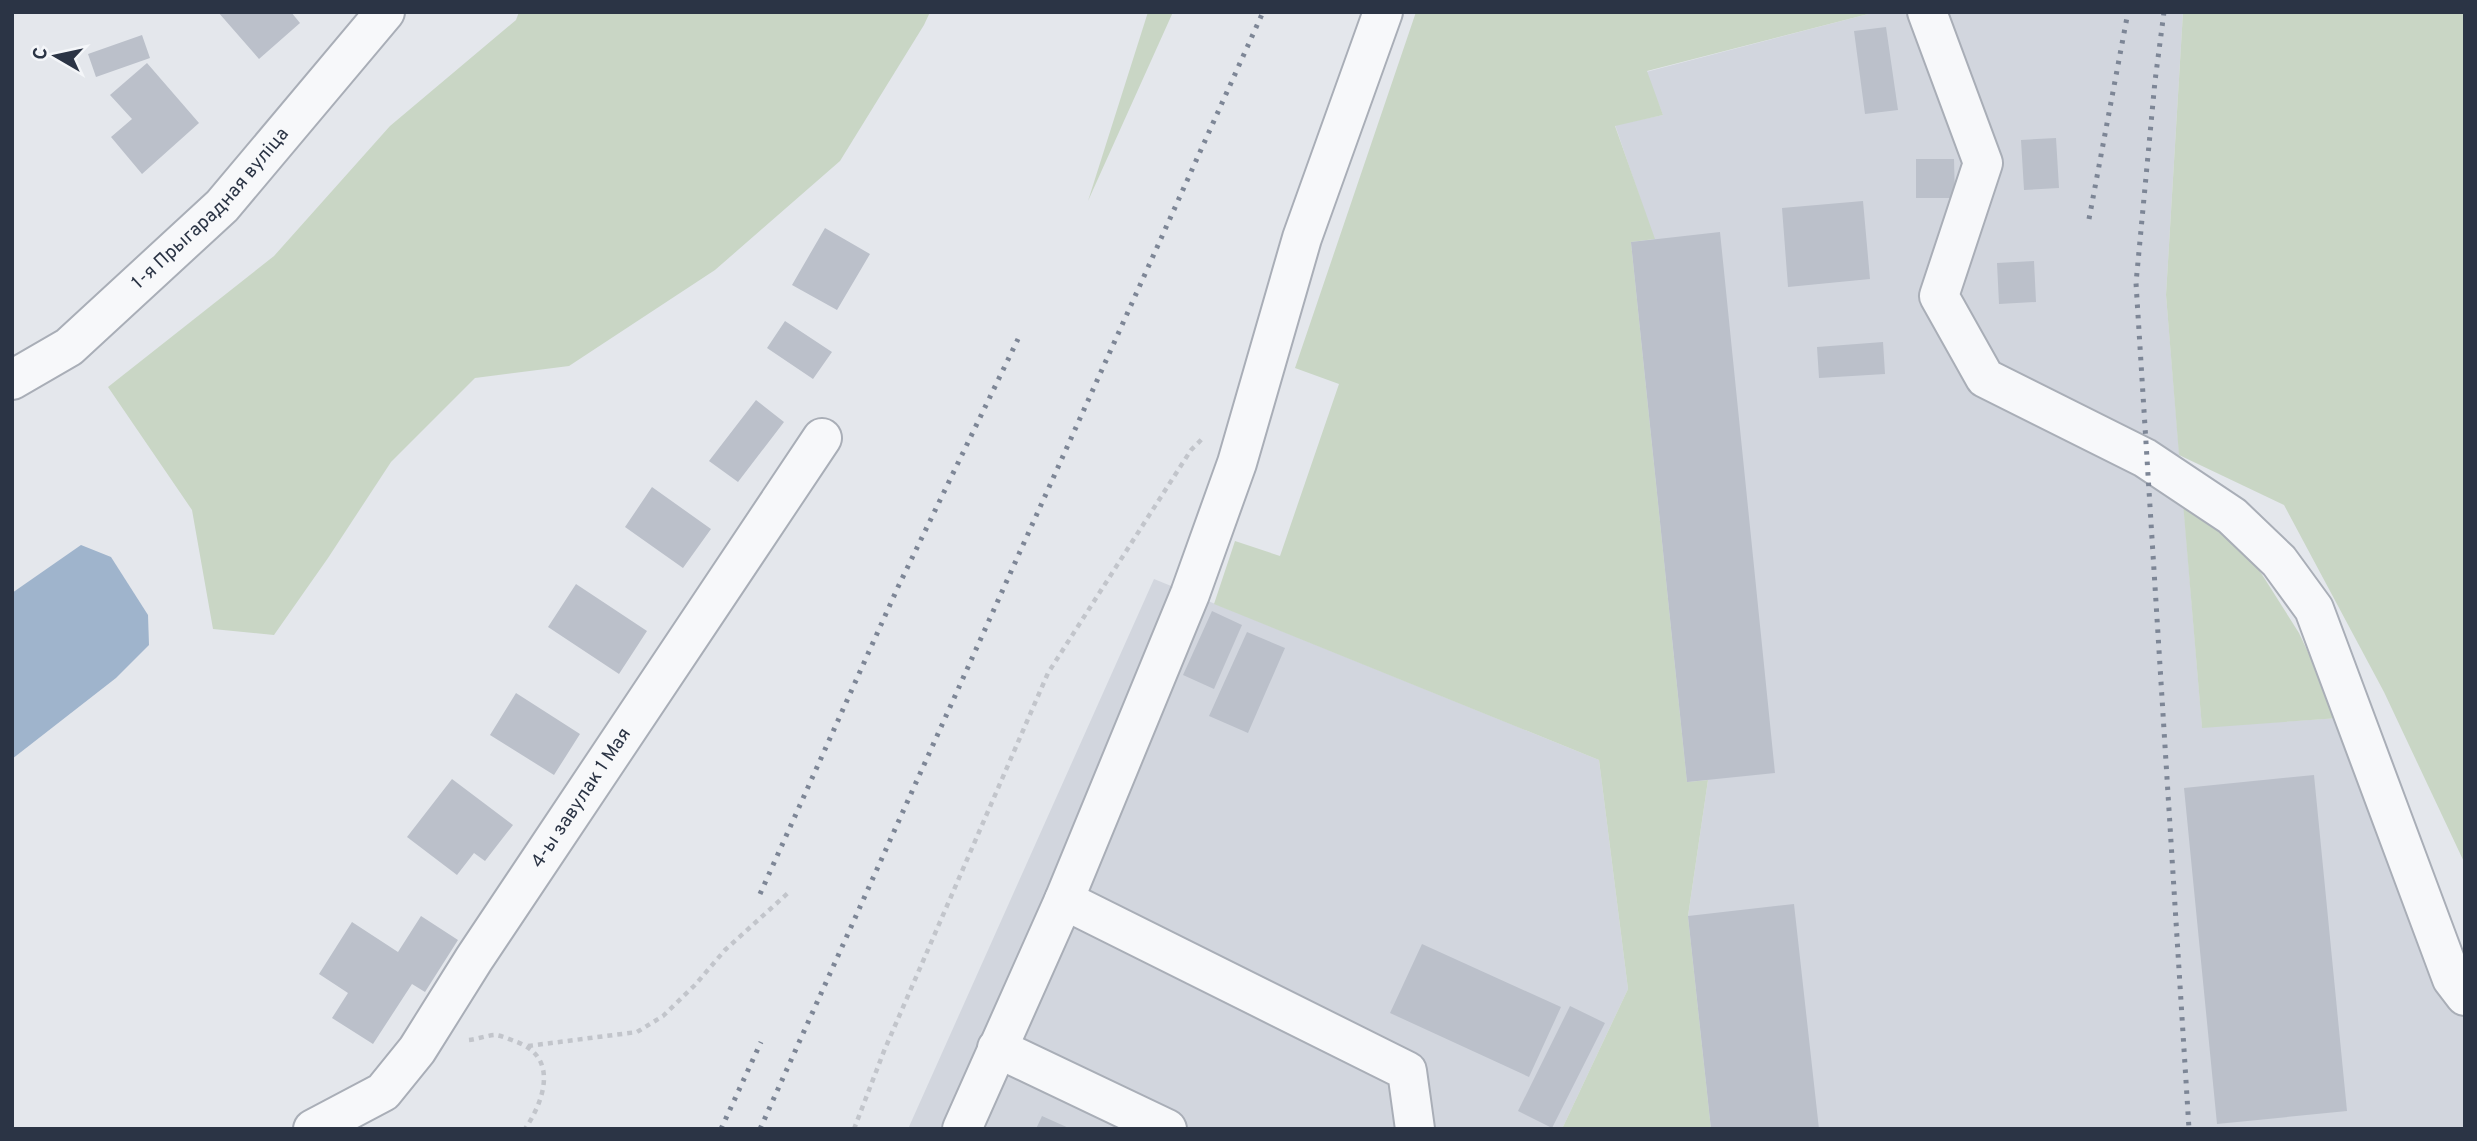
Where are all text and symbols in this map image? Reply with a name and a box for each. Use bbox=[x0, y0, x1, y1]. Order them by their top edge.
north arrow bbox=[21, 21, 91, 91]
text: С bbox=[28, 46, 54, 62]
street label: 1-я Прыгарадная вуліца bbox=[127, 123, 294, 295]
street label: 4-ы завулак 1 Мая bbox=[526, 724, 637, 873]

